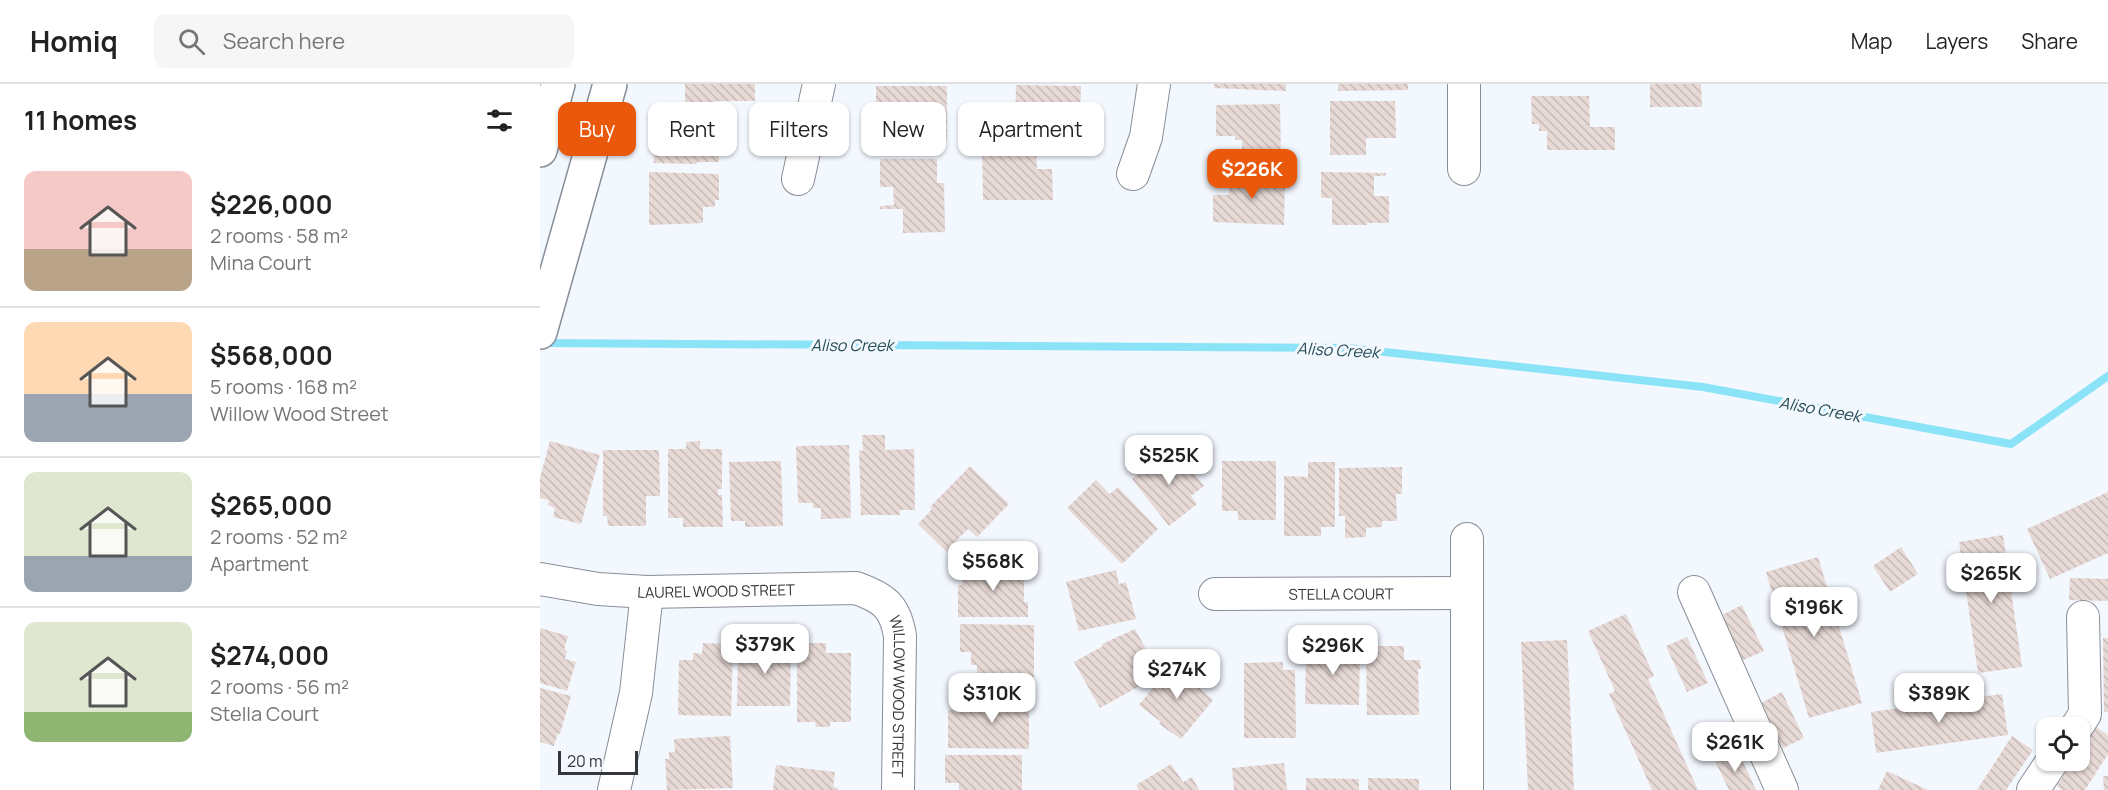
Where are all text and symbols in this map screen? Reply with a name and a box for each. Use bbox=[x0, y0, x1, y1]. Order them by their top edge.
search box bbox=[154, 14, 574, 68]
text: Homiq bbox=[30, 22, 118, 60]
icon: search bbox=[175, 25, 208, 58]
text: Search here bbox=[223, 26, 345, 56]
text: Map bbox=[1851, 27, 1892, 55]
text: Layers bbox=[1925, 27, 1988, 55]
text: Share bbox=[2021, 27, 2078, 55]
text: 11 homes bbox=[24, 102, 137, 138]
chip: Buy bbox=[558, 102, 636, 156]
chip: Rent bbox=[648, 102, 737, 156]
chip: Filters bbox=[749, 102, 849, 156]
chip: New bbox=[861, 102, 946, 156]
chip: Apartment bbox=[958, 102, 1104, 156]
icon: filters bbox=[483, 104, 516, 137]
pin: $226K bbox=[1210, 149, 1294, 200]
text: $226K bbox=[1221, 155, 1283, 182]
text: $226,000 bbox=[210, 186, 333, 222]
icon: home bbox=[72, 195, 144, 267]
text: 2 rooms · 58 m² bbox=[210, 222, 348, 249]
text: Mina Court bbox=[210, 249, 312, 276]
water label: Aliso Creek bbox=[811, 334, 895, 356]
text: $568,000 bbox=[210, 337, 333, 373]
water label: Aliso Creek bbox=[1296, 337, 1382, 363]
icon: home bbox=[72, 346, 144, 418]
text: 5 rooms · 168 m² bbox=[210, 373, 357, 400]
water label: Aliso Creek bbox=[1778, 391, 1864, 427]
text: Willow Wood Street bbox=[210, 400, 389, 427]
pin: $525K bbox=[1127, 435, 1211, 486]
text: $525K bbox=[1139, 441, 1199, 468]
text: $265,000 bbox=[210, 487, 332, 523]
icon: home bbox=[72, 496, 144, 568]
text: 2 rooms · 52 m² bbox=[210, 523, 347, 550]
pin: $568K bbox=[951, 541, 1035, 592]
text: $568K bbox=[962, 547, 1024, 574]
text: Apartment bbox=[210, 550, 309, 577]
pin: $265K bbox=[1949, 553, 2033, 604]
text: $265K bbox=[1960, 559, 2022, 586]
street label: LAUREL WOOD STREET bbox=[637, 579, 795, 603]
street label: STELLA COURT bbox=[1288, 583, 1394, 604]
pin: $196K bbox=[1772, 587, 1856, 638]
text: $196K bbox=[1784, 593, 1844, 620]
street label: WILLOW WOOD STREET bbox=[885, 612, 911, 778]
pin: $379K bbox=[723, 624, 807, 675]
pin: $296K bbox=[1291, 625, 1375, 676]
text: $379K bbox=[735, 630, 795, 657]
text: $296K bbox=[1302, 631, 1364, 658]
text: $274,000 bbox=[210, 637, 329, 673]
icon: home bbox=[72, 646, 144, 718]
pin: $274K bbox=[1135, 649, 1219, 700]
text: $274K bbox=[1147, 655, 1207, 682]
text: 2 rooms · 56 m² bbox=[210, 673, 349, 700]
pin: $310K bbox=[950, 673, 1034, 724]
pin: $389K bbox=[1897, 673, 1981, 724]
text: $310K bbox=[962, 679, 1022, 706]
text: $389K bbox=[1908, 679, 1970, 706]
text: Stella Court bbox=[210, 700, 319, 727]
map controls bbox=[2036, 717, 2090, 771]
button: locate bbox=[2036, 717, 2090, 771]
pin: $261K bbox=[1693, 722, 1777, 773]
text: $261K bbox=[1706, 728, 1764, 755]
scale bar bbox=[558, 748, 638, 776]
text: 20 m bbox=[567, 750, 603, 772]

